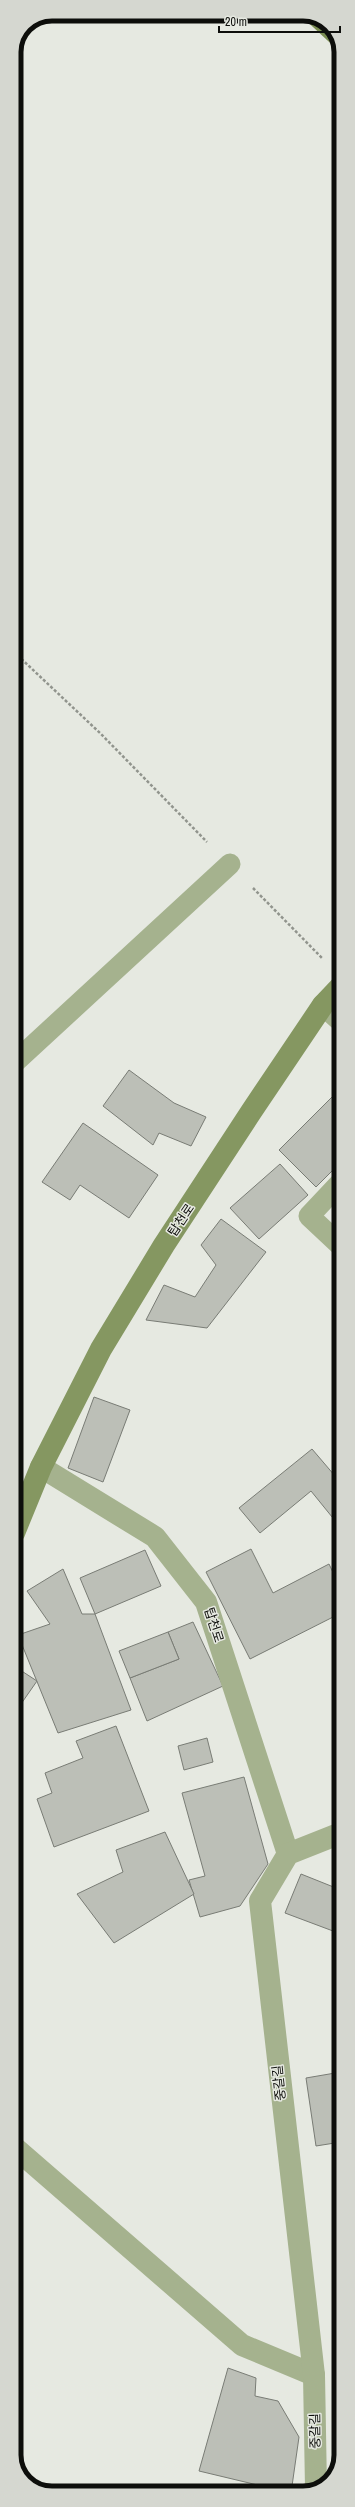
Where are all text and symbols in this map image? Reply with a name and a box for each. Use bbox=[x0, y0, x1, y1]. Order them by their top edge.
scale bar bbox=[219, 8, 340, 34]
text: 20 m bbox=[225, 14, 247, 30]
street label: 탑천로 bbox=[164, 1200, 198, 1240]
street label: 탑천로 bbox=[200, 1605, 228, 1645]
street label: 중갈길 bbox=[269, 2064, 289, 2102]
street label: 중갈길 bbox=[306, 2413, 324, 2449]

